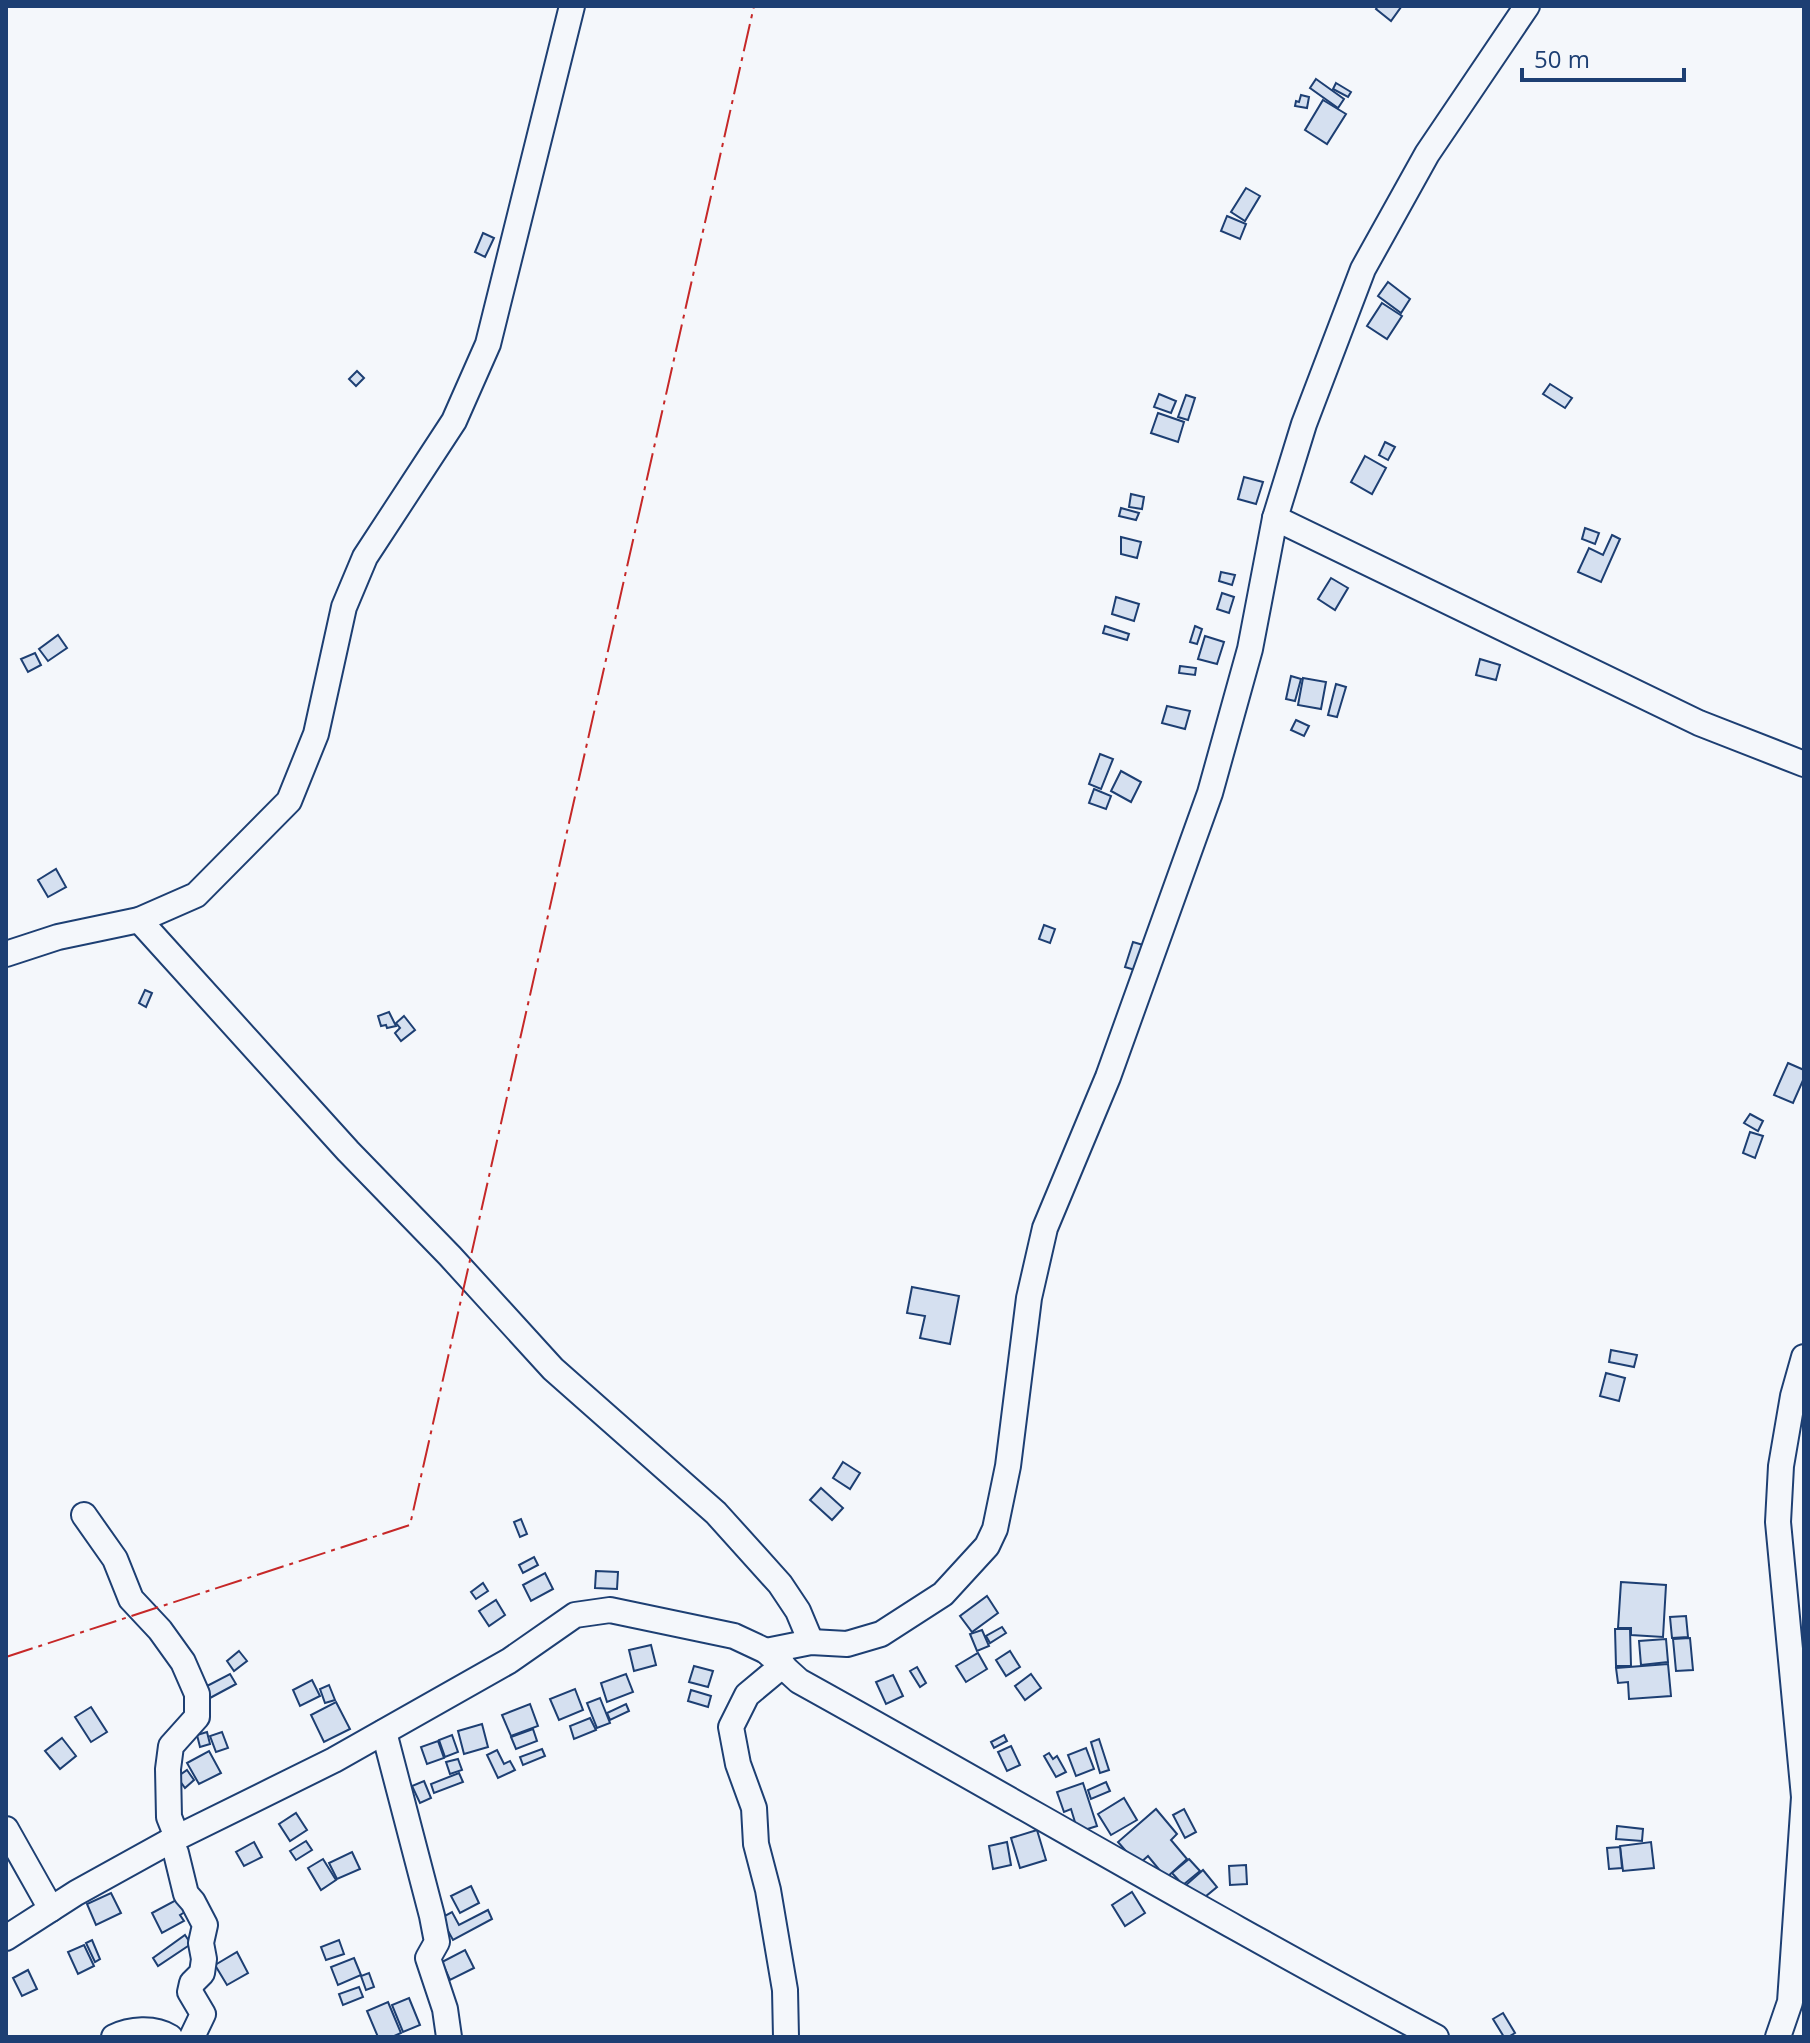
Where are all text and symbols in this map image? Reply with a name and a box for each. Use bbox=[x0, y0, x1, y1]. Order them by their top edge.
scale bar bbox=[1522, 32, 1684, 82]
text: 50 m bbox=[1534, 42, 1590, 75]

